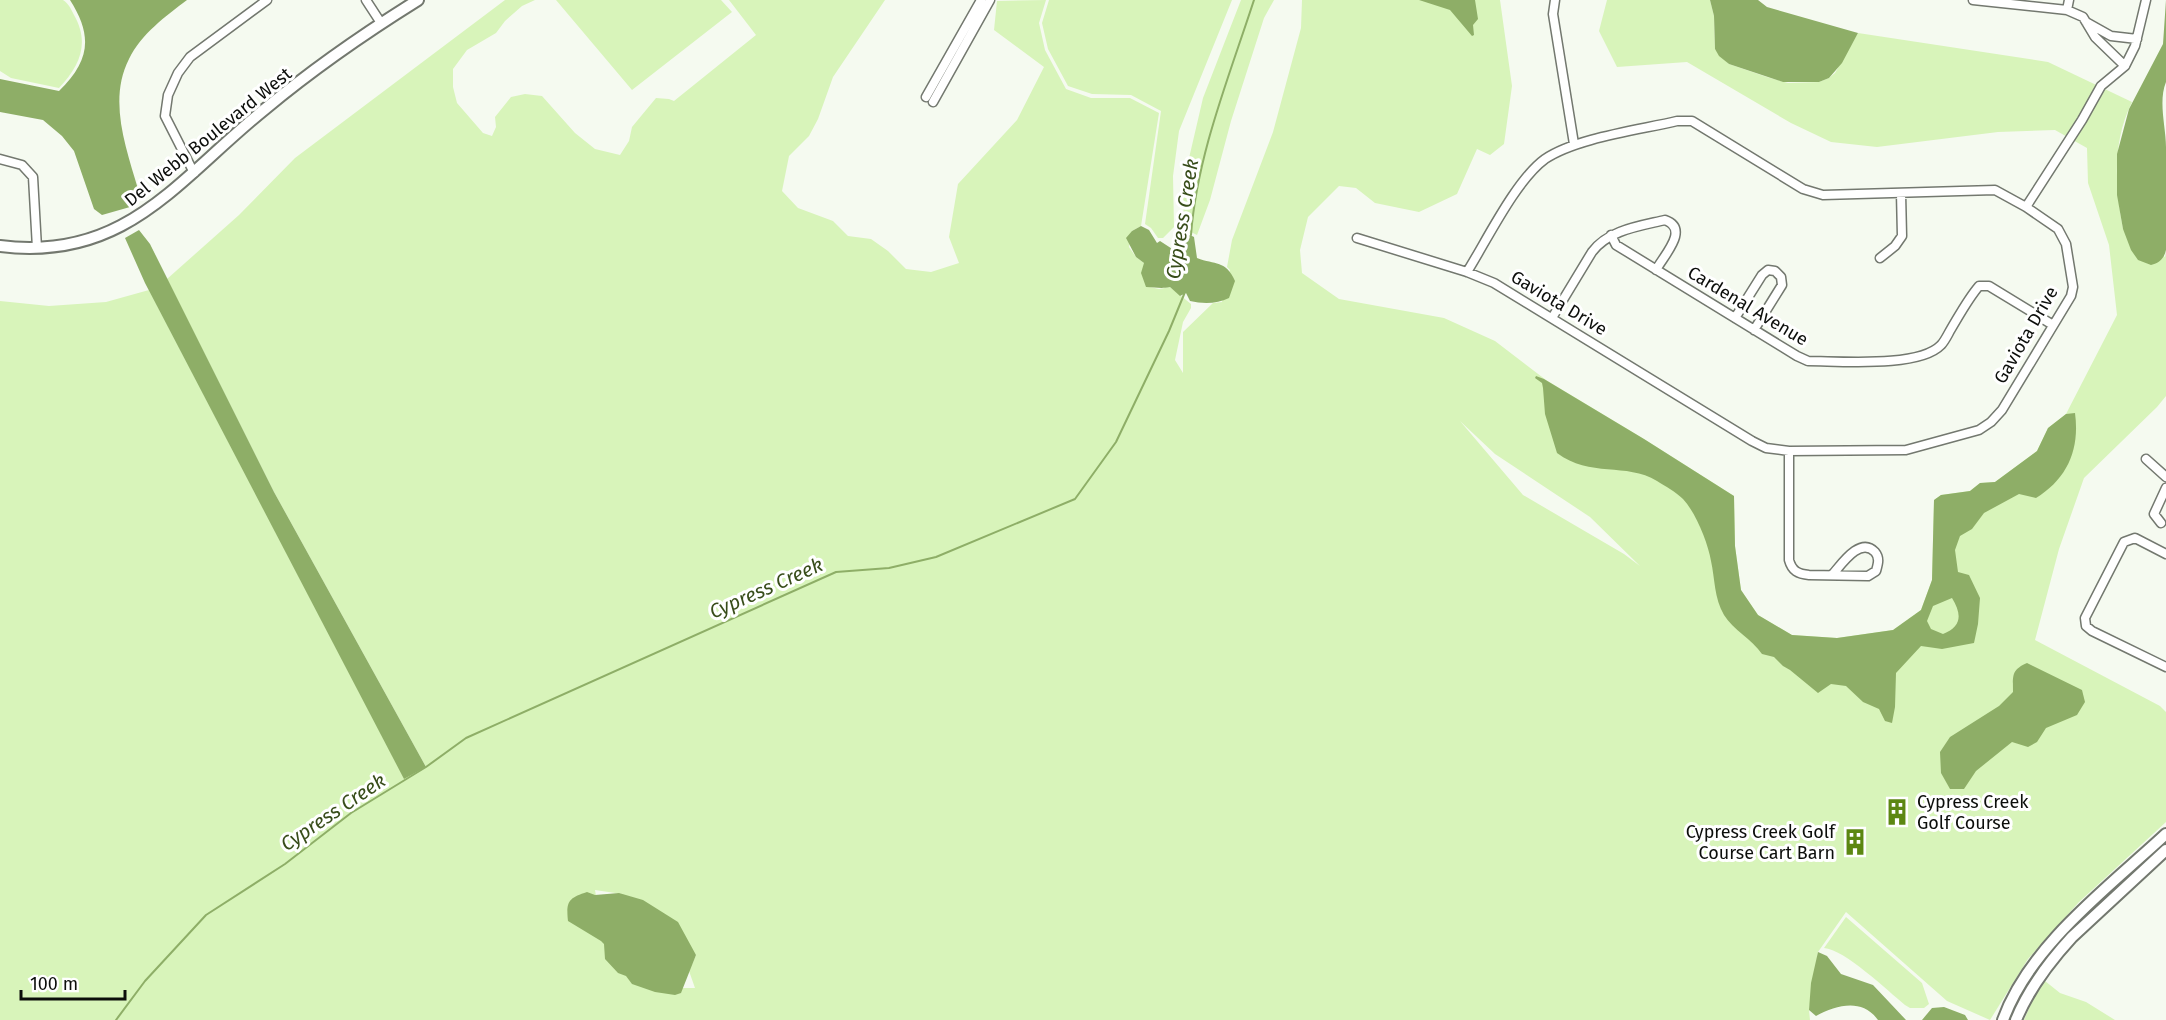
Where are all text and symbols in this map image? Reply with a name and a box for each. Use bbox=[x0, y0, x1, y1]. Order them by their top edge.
street label: Del Webb Boulevard West bbox=[120, 62, 296, 211]
water label: Cypress Creek bbox=[1161, 157, 1203, 281]
street label: Cardenal Avenue bbox=[1684, 261, 1812, 351]
street label: Gaviota Drive bbox=[1507, 266, 1611, 340]
street label: Gaviota Drive bbox=[1989, 283, 2063, 387]
water label: Cypress Creek bbox=[706, 552, 826, 624]
water label: Cypress Creek bbox=[276, 768, 390, 856]
place label: Cypress Creek Golf Course bbox=[1917, 791, 2029, 834]
building icon: Cypress Creek Golf Course bbox=[1882, 797, 1912, 827]
place label: Cypress Creek Golf Course Cart Barn bbox=[1686, 821, 1837, 864]
building icon: Cypress Creek Golf Course Cart Barn bbox=[1840, 827, 1870, 857]
scale bar bbox=[21, 963, 124, 1001]
text: 100 m bbox=[30, 973, 78, 995]

